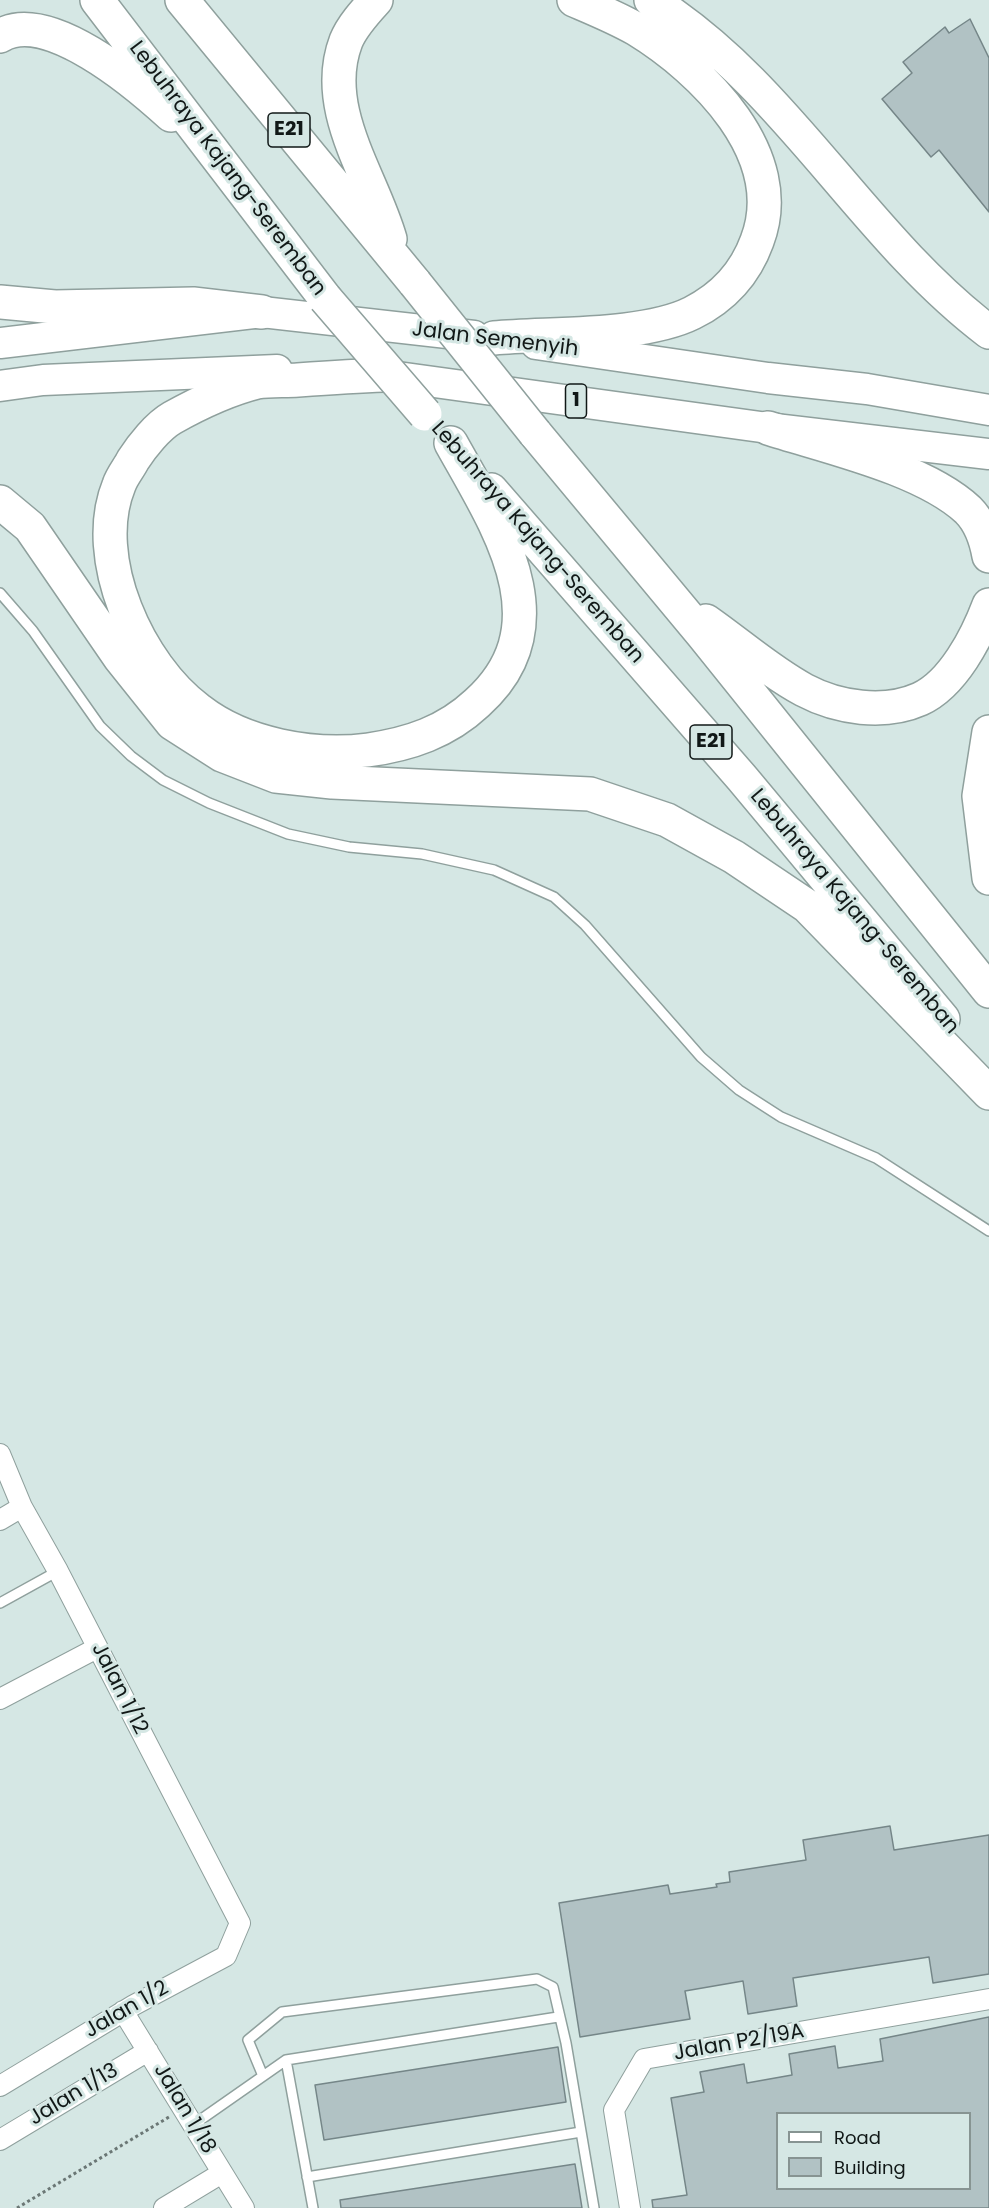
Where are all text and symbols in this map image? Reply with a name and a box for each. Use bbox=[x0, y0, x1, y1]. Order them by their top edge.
street label: Lebuhraya Kajang-Seremban bbox=[123, 37, 331, 301]
road number: E21 bbox=[268, 113, 310, 147]
street label: Jalan Semenyih bbox=[410, 317, 580, 363]
road number: 1 bbox=[566, 384, 586, 418]
street label: Lebuhraya Kajang-Seremban bbox=[425, 417, 649, 669]
road number: E21 bbox=[690, 725, 732, 759]
street label: Lebuhraya Kajang-Seremban bbox=[744, 784, 964, 1040]
street label: Jalan 1/12 bbox=[85, 1639, 153, 1739]
street label: Jalan 1/2 bbox=[81, 1976, 173, 2044]
street label: Jalan P2/19A bbox=[672, 2019, 806, 2067]
street label: Jalan 1/13 bbox=[25, 2059, 123, 2131]
street label: Jalan 1/18 bbox=[147, 2059, 221, 2159]
legend bbox=[776, 2112, 971, 2190]
text: Road bbox=[834, 2125, 881, 2150]
text: Building bbox=[834, 2155, 906, 2180]

